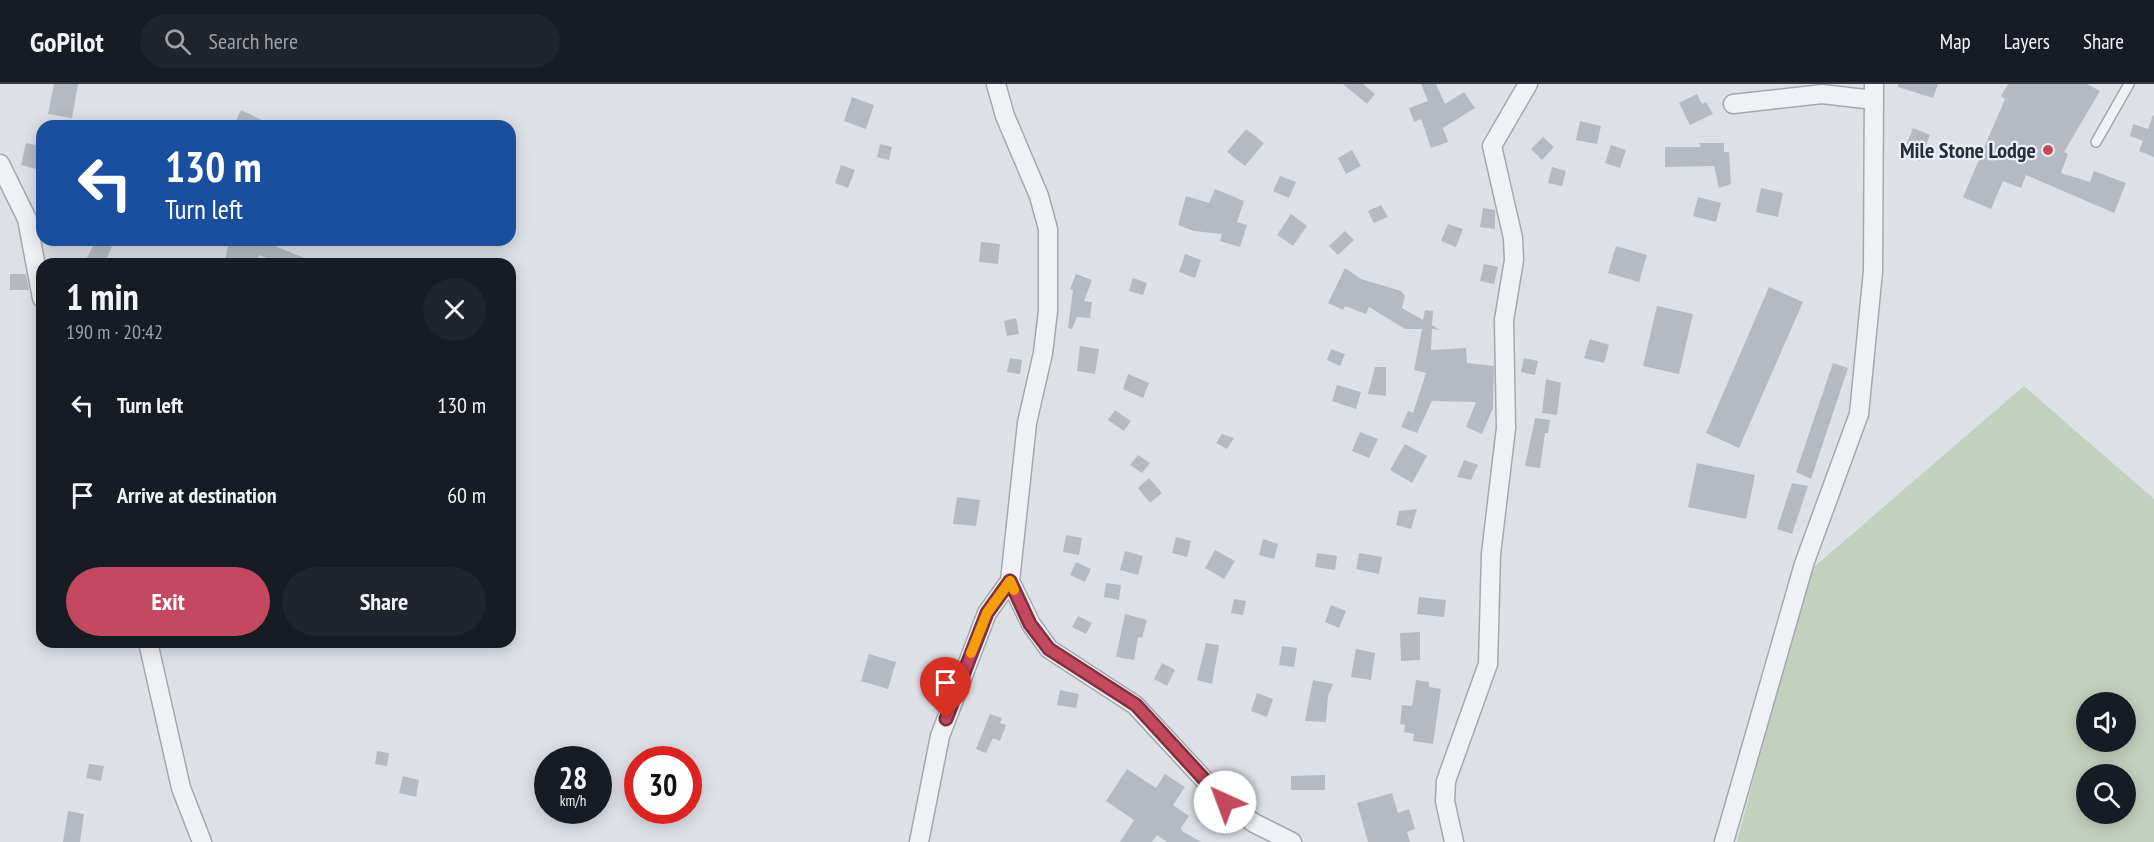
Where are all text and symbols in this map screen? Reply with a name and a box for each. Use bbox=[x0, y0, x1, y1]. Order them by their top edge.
search box bbox=[140, 14, 560, 68]
text: GoPilot bbox=[30, 23, 104, 60]
icon: search bbox=[161, 25, 194, 58]
text: Search here bbox=[209, 27, 298, 55]
text: Map bbox=[1940, 28, 1971, 55]
text: Layers bbox=[2004, 28, 2050, 55]
text: Share bbox=[2083, 28, 2124, 55]
place label: Mile Stone Lodge bbox=[1900, 136, 2036, 164]
text: 130 m bbox=[165, 139, 262, 194]
marker: Mile Stone Lodge bbox=[2041, 143, 2055, 157]
icon: left bbox=[66, 144, 144, 222]
text: Turn left bbox=[165, 192, 243, 226]
text: 1 min bbox=[66, 273, 139, 320]
button: close bbox=[423, 278, 486, 341]
text: 190 m · 20:42 bbox=[66, 319, 163, 345]
icon: left bbox=[66, 389, 99, 422]
text: Turn left bbox=[117, 391, 183, 419]
text: 130 m bbox=[437, 391, 486, 419]
icon: arrive bbox=[66, 479, 99, 512]
text: Arrive at destination bbox=[117, 481, 277, 509]
text: 60 m bbox=[447, 481, 486, 509]
button: Exit bbox=[66, 567, 270, 636]
button: Share bbox=[282, 567, 486, 636]
pin bbox=[920, 657, 971, 719]
icon: arrive bbox=[929, 666, 962, 699]
map controls bbox=[2076, 692, 2136, 824]
button: sound bbox=[2076, 692, 2136, 752]
speed limit sign: 30 bbox=[624, 746, 702, 824]
text: 28 bbox=[559, 758, 587, 797]
button: search bbox=[2076, 764, 2136, 824]
position arrow bbox=[1193, 770, 1257, 834]
text: km/h bbox=[560, 791, 586, 810]

